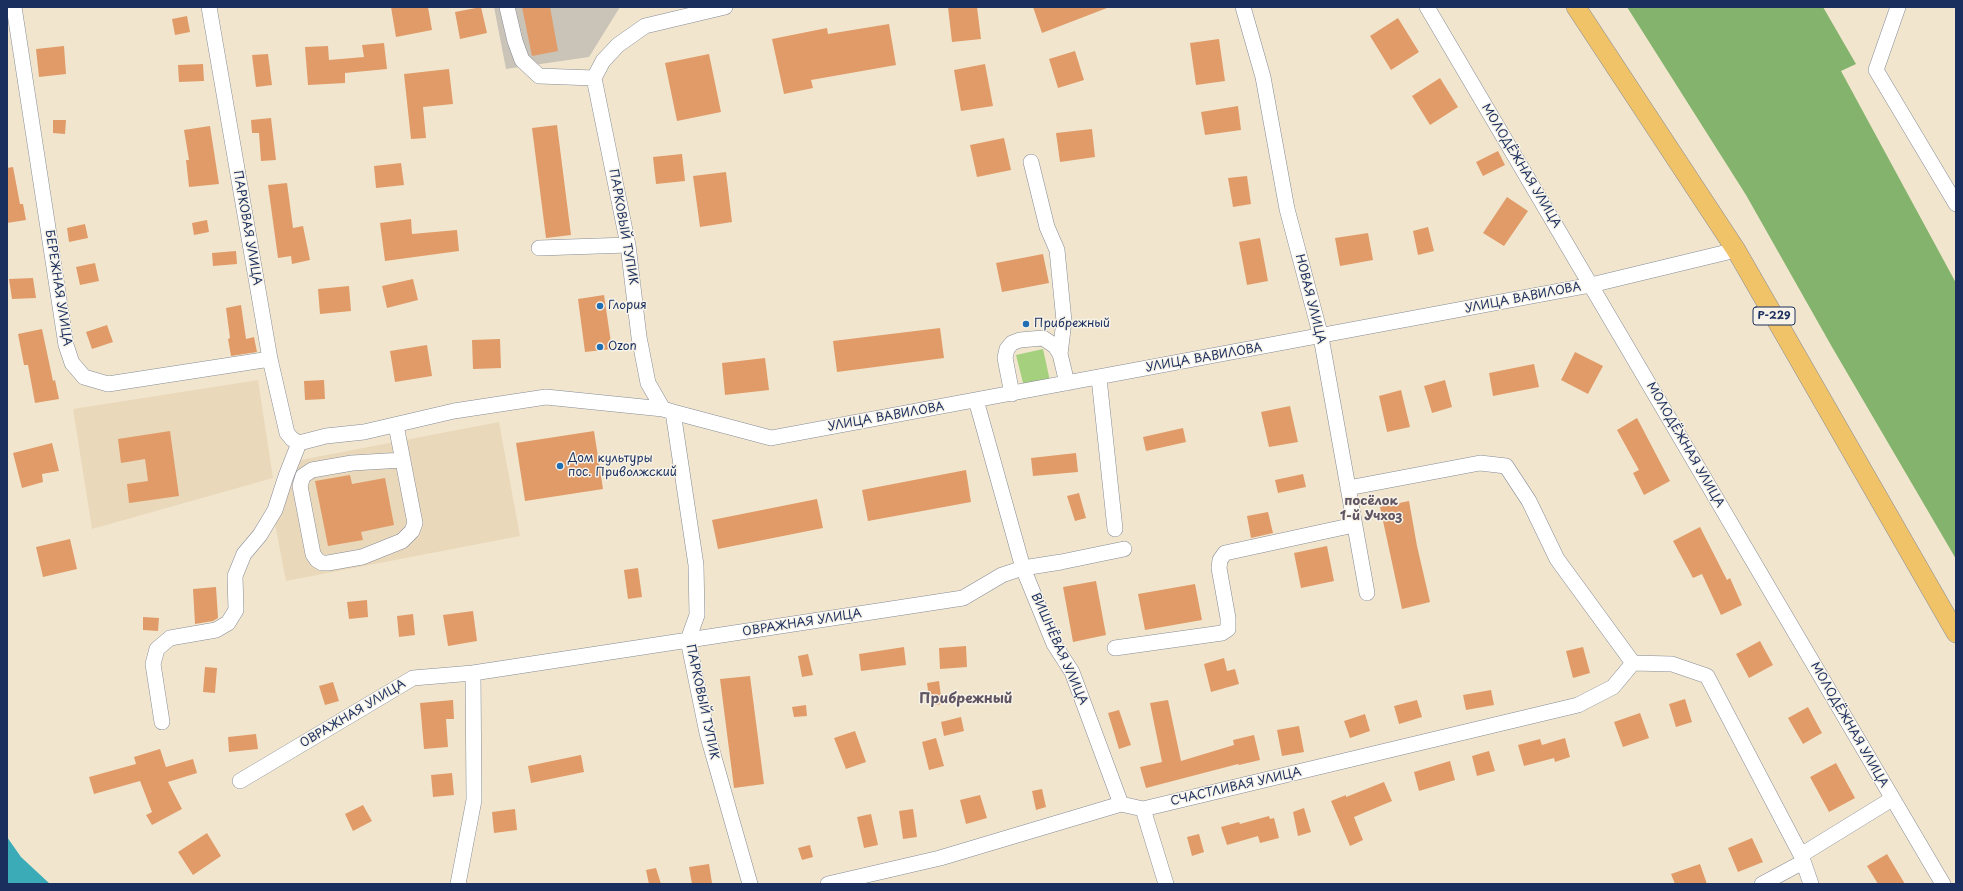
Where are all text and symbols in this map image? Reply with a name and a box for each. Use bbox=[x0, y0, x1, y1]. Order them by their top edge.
street label: МОЛОДЁЖНАЯ УЛИЦА bbox=[1478, 101, 1564, 231]
street label: ПАРКОВЫЙ ТУПИК bbox=[606, 168, 640, 286]
street label: ПАРКОВАЯ УЛИЦА bbox=[230, 170, 264, 286]
street label: БЕРЕЖНАЯ УЛИЦА bbox=[42, 229, 74, 347]
street label: НОВАЯ УЛИЦА bbox=[1292, 253, 1328, 345]
street label: УЛИЦА ВАВИЛОВА bbox=[1464, 280, 1582, 316]
place label: Глория bbox=[608, 299, 647, 313]
marker: Глория bbox=[595, 301, 605, 311]
road number: Р-229 bbox=[1753, 307, 1795, 325]
place label: Прибрежный bbox=[1034, 317, 1110, 331]
marker: Прибрежный bbox=[1021, 319, 1031, 329]
place label: Ozon bbox=[608, 340, 637, 354]
street label: УЛИЦА ВАВИЛОВА bbox=[1145, 341, 1263, 375]
marker: Ozon bbox=[595, 342, 605, 352]
street label: МОЛОДЁЖНАЯ УЛИЦА bbox=[1643, 380, 1727, 510]
street label: УЛИЦА ВАВИЛОВА bbox=[827, 400, 945, 434]
place label: Дом культуры пос. Приволжский bbox=[568, 452, 677, 480]
marker: Дом культуры пос. Приволжский bbox=[555, 461, 565, 471]
district label: посёлок 1-й Учхоз bbox=[1340, 493, 1402, 524]
street label: ВИШНЁВАЯ УЛИЦА bbox=[1028, 591, 1090, 707]
street label: ОВРАЖНАЯ УЛИЦА bbox=[741, 606, 863, 640]
street label: ПАРКОВЫЙ ТУПИК bbox=[683, 643, 721, 761]
street label: МОЛОДЁЖНАЯ УЛИЦА bbox=[1807, 660, 1891, 790]
street label: ОВРАЖНАЯ УЛИЦА bbox=[298, 677, 408, 751]
district label: Прибрежный bbox=[919, 691, 1013, 707]
street label: СЧАСТЛИВАЯ УЛИЦА bbox=[1169, 765, 1303, 809]

